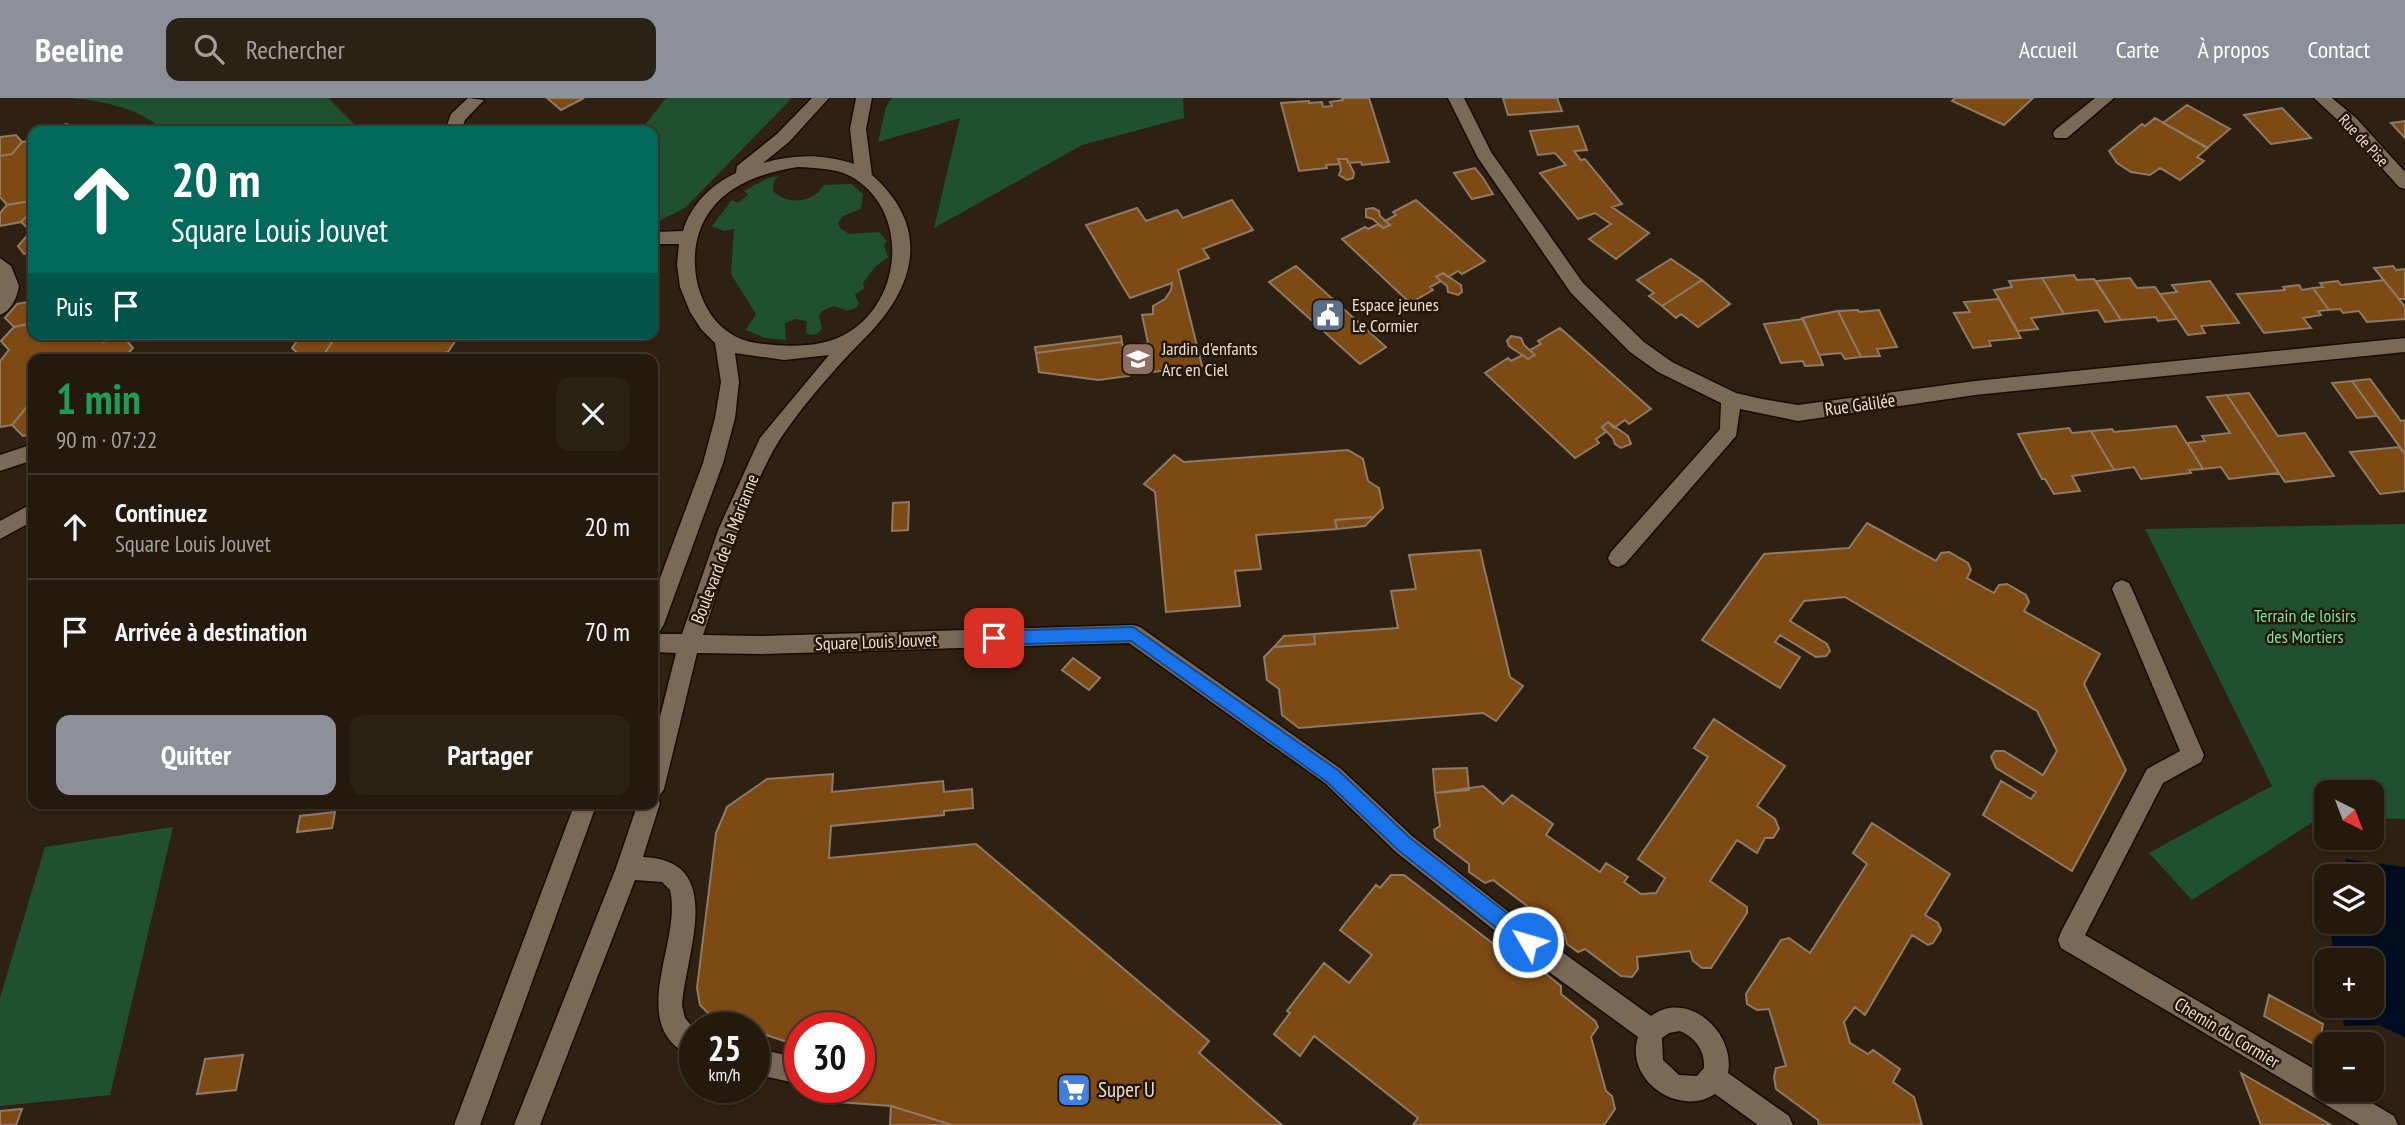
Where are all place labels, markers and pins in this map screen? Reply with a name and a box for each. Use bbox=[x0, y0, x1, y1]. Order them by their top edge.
place label: Espace jeunes Le Cormier bbox=[1352, 293, 1439, 337]
public building icon: Espace jeunes Le Cormier bbox=[1309, 296, 1347, 334]
place label: Jardin d'enfants Arc en Ciel bbox=[1161, 337, 1258, 381]
school or university icon: Jardin d'enfants Arc en Ciel bbox=[1119, 340, 1157, 378]
pin bbox=[964, 608, 1024, 668]
supermarket icon: Super U bbox=[1055, 1071, 1093, 1109]
place label: Super U bbox=[1098, 1076, 1155, 1103]

